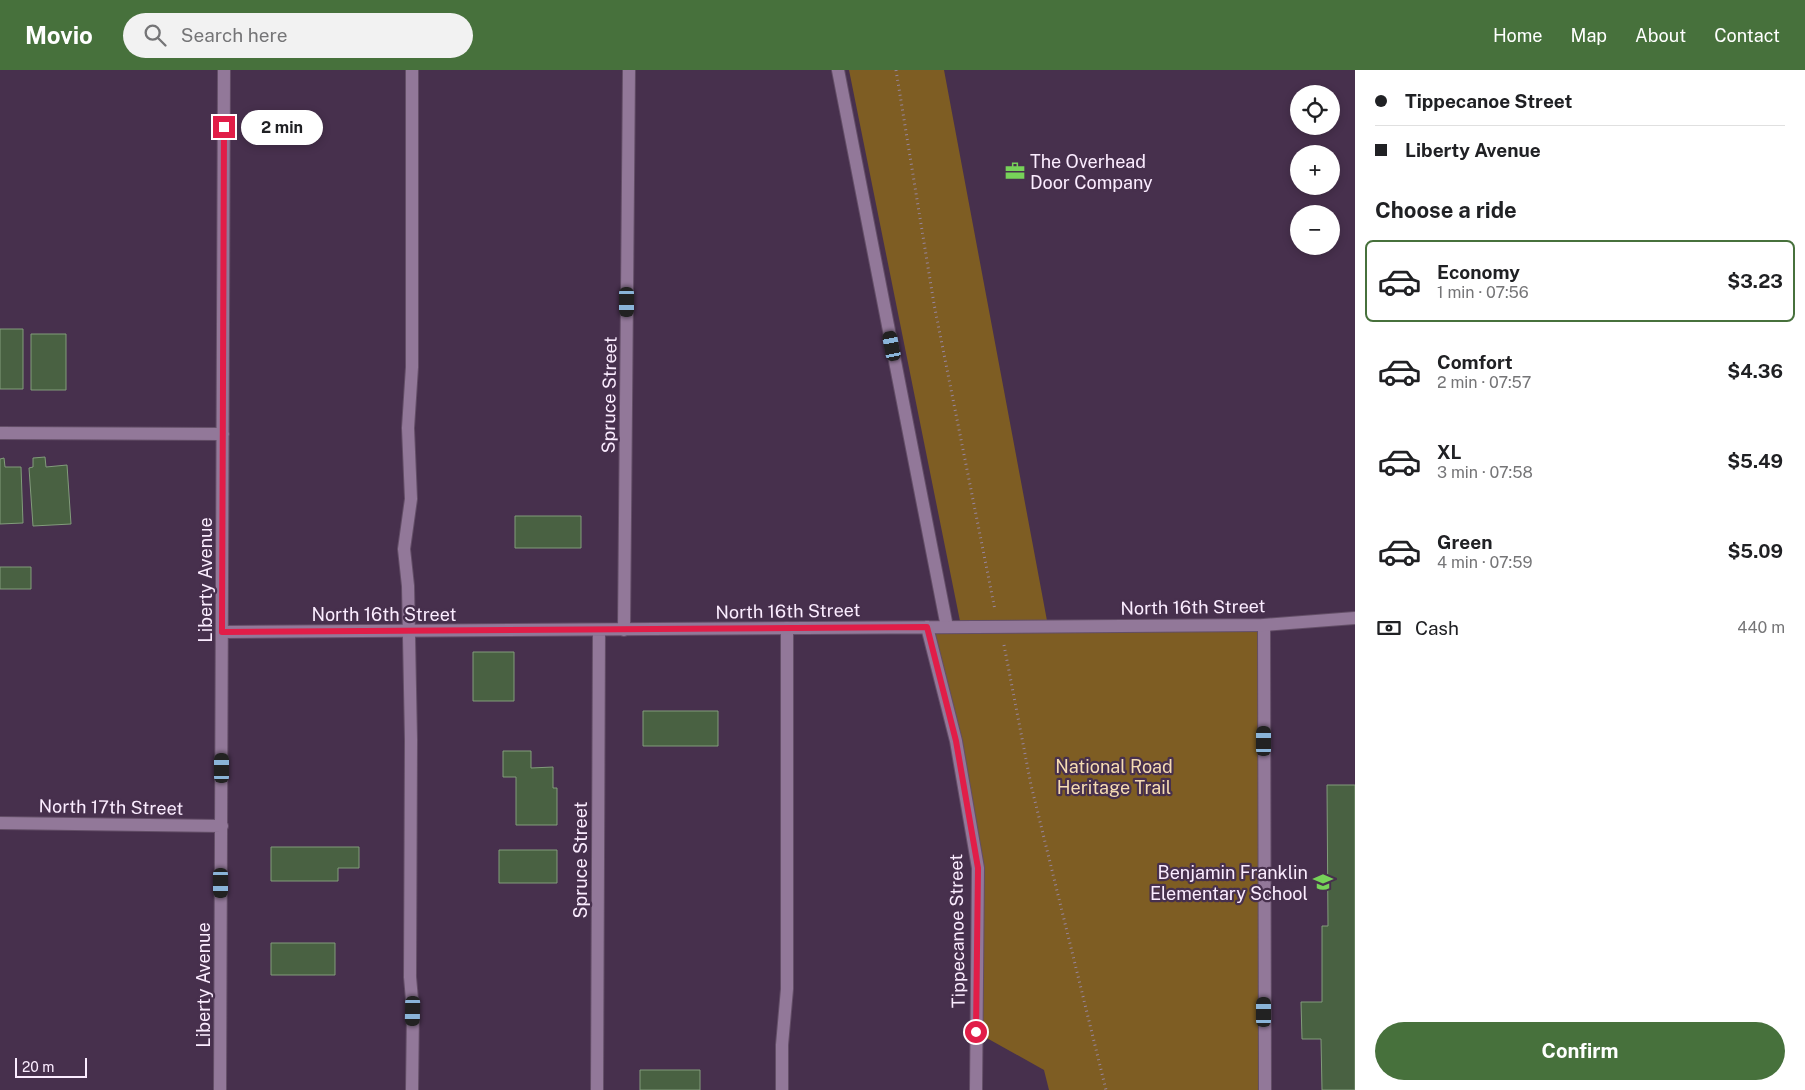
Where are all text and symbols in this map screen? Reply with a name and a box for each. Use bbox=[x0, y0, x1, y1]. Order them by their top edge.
search box bbox=[123, 13, 473, 58]
text: Movio bbox=[25, 21, 93, 49]
icon: search bbox=[141, 21, 169, 49]
text: Search here bbox=[181, 24, 288, 46]
text: Home bbox=[1493, 25, 1543, 46]
text: Map bbox=[1571, 25, 1607, 46]
text: About bbox=[1635, 25, 1686, 46]
text: Contact bbox=[1714, 25, 1780, 46]
map controls bbox=[1290, 85, 1340, 255]
button: locate bbox=[1290, 85, 1340, 135]
text: Tippecanoe Street bbox=[1405, 90, 1572, 112]
callout: 2 min bbox=[242, 110, 324, 144]
route end bbox=[213, 116, 235, 138]
text: 2 min bbox=[261, 118, 303, 137]
text: Liberty Avenue bbox=[1405, 139, 1541, 161]
button: + bbox=[1290, 145, 1340, 195]
place label: The Overhead Door Company bbox=[1030, 151, 1153, 193]
office icon: The Overhead Door Company bbox=[1004, 160, 1026, 182]
text: Choose a ride bbox=[1375, 197, 1517, 223]
button: − bbox=[1290, 205, 1340, 255]
icon: car bbox=[1377, 259, 1422, 304]
text: Economy bbox=[1437, 261, 1520, 283]
text: $3.23 bbox=[1727, 270, 1783, 292]
text: 1 min · 07:56 bbox=[1437, 283, 1529, 302]
car bbox=[619, 287, 634, 317]
car bbox=[881, 330, 902, 362]
street label: Spruce Street bbox=[597, 336, 621, 454]
icon: car bbox=[1377, 349, 1422, 394]
text: Comfort bbox=[1437, 351, 1513, 373]
text: $4.36 bbox=[1727, 360, 1783, 382]
text: 2 min · 07:57 bbox=[1437, 373, 1531, 392]
icon: car bbox=[1377, 439, 1422, 484]
text: XL bbox=[1437, 441, 1462, 463]
text: $5.49 bbox=[1727, 450, 1783, 472]
text: 3 min · 07:58 bbox=[1437, 463, 1533, 482]
street label: Liberty Avenue bbox=[195, 517, 216, 643]
icon: car bbox=[1377, 529, 1422, 574]
text: Green bbox=[1437, 531, 1492, 553]
text: $5.09 bbox=[1727, 540, 1783, 562]
text: 4 min · 07:59 bbox=[1437, 553, 1532, 572]
street label: North 16th Street bbox=[1120, 595, 1266, 619]
street label: North 16th Street bbox=[715, 599, 861, 623]
street label: North 16th Street bbox=[311, 604, 457, 625]
icon: cash bbox=[1375, 614, 1403, 642]
text: Cash bbox=[1415, 617, 1459, 639]
text: 440 m bbox=[1737, 618, 1785, 637]
car bbox=[1256, 726, 1271, 756]
car bbox=[214, 753, 229, 783]
park label: National Road Heritage Trail bbox=[1055, 756, 1173, 798]
street label: North 17th Street bbox=[39, 795, 183, 819]
street label: Spruce Street bbox=[570, 801, 591, 919]
street label: Tippecanoe Street bbox=[945, 854, 969, 1008]
place label: Benjamin Franklin Elementary School bbox=[1150, 862, 1308, 904]
car bbox=[213, 868, 228, 898]
school or university icon: Benjamin Franklin Elementary School bbox=[1312, 871, 1334, 893]
street label: Liberty Avenue bbox=[193, 922, 214, 1048]
car bbox=[405, 996, 420, 1026]
car bbox=[1256, 997, 1271, 1027]
route start bbox=[965, 1021, 987, 1043]
button: Confirm bbox=[1375, 1022, 1785, 1080]
scale bar bbox=[15, 1055, 88, 1078]
text: 20 m bbox=[22, 1059, 54, 1075]

